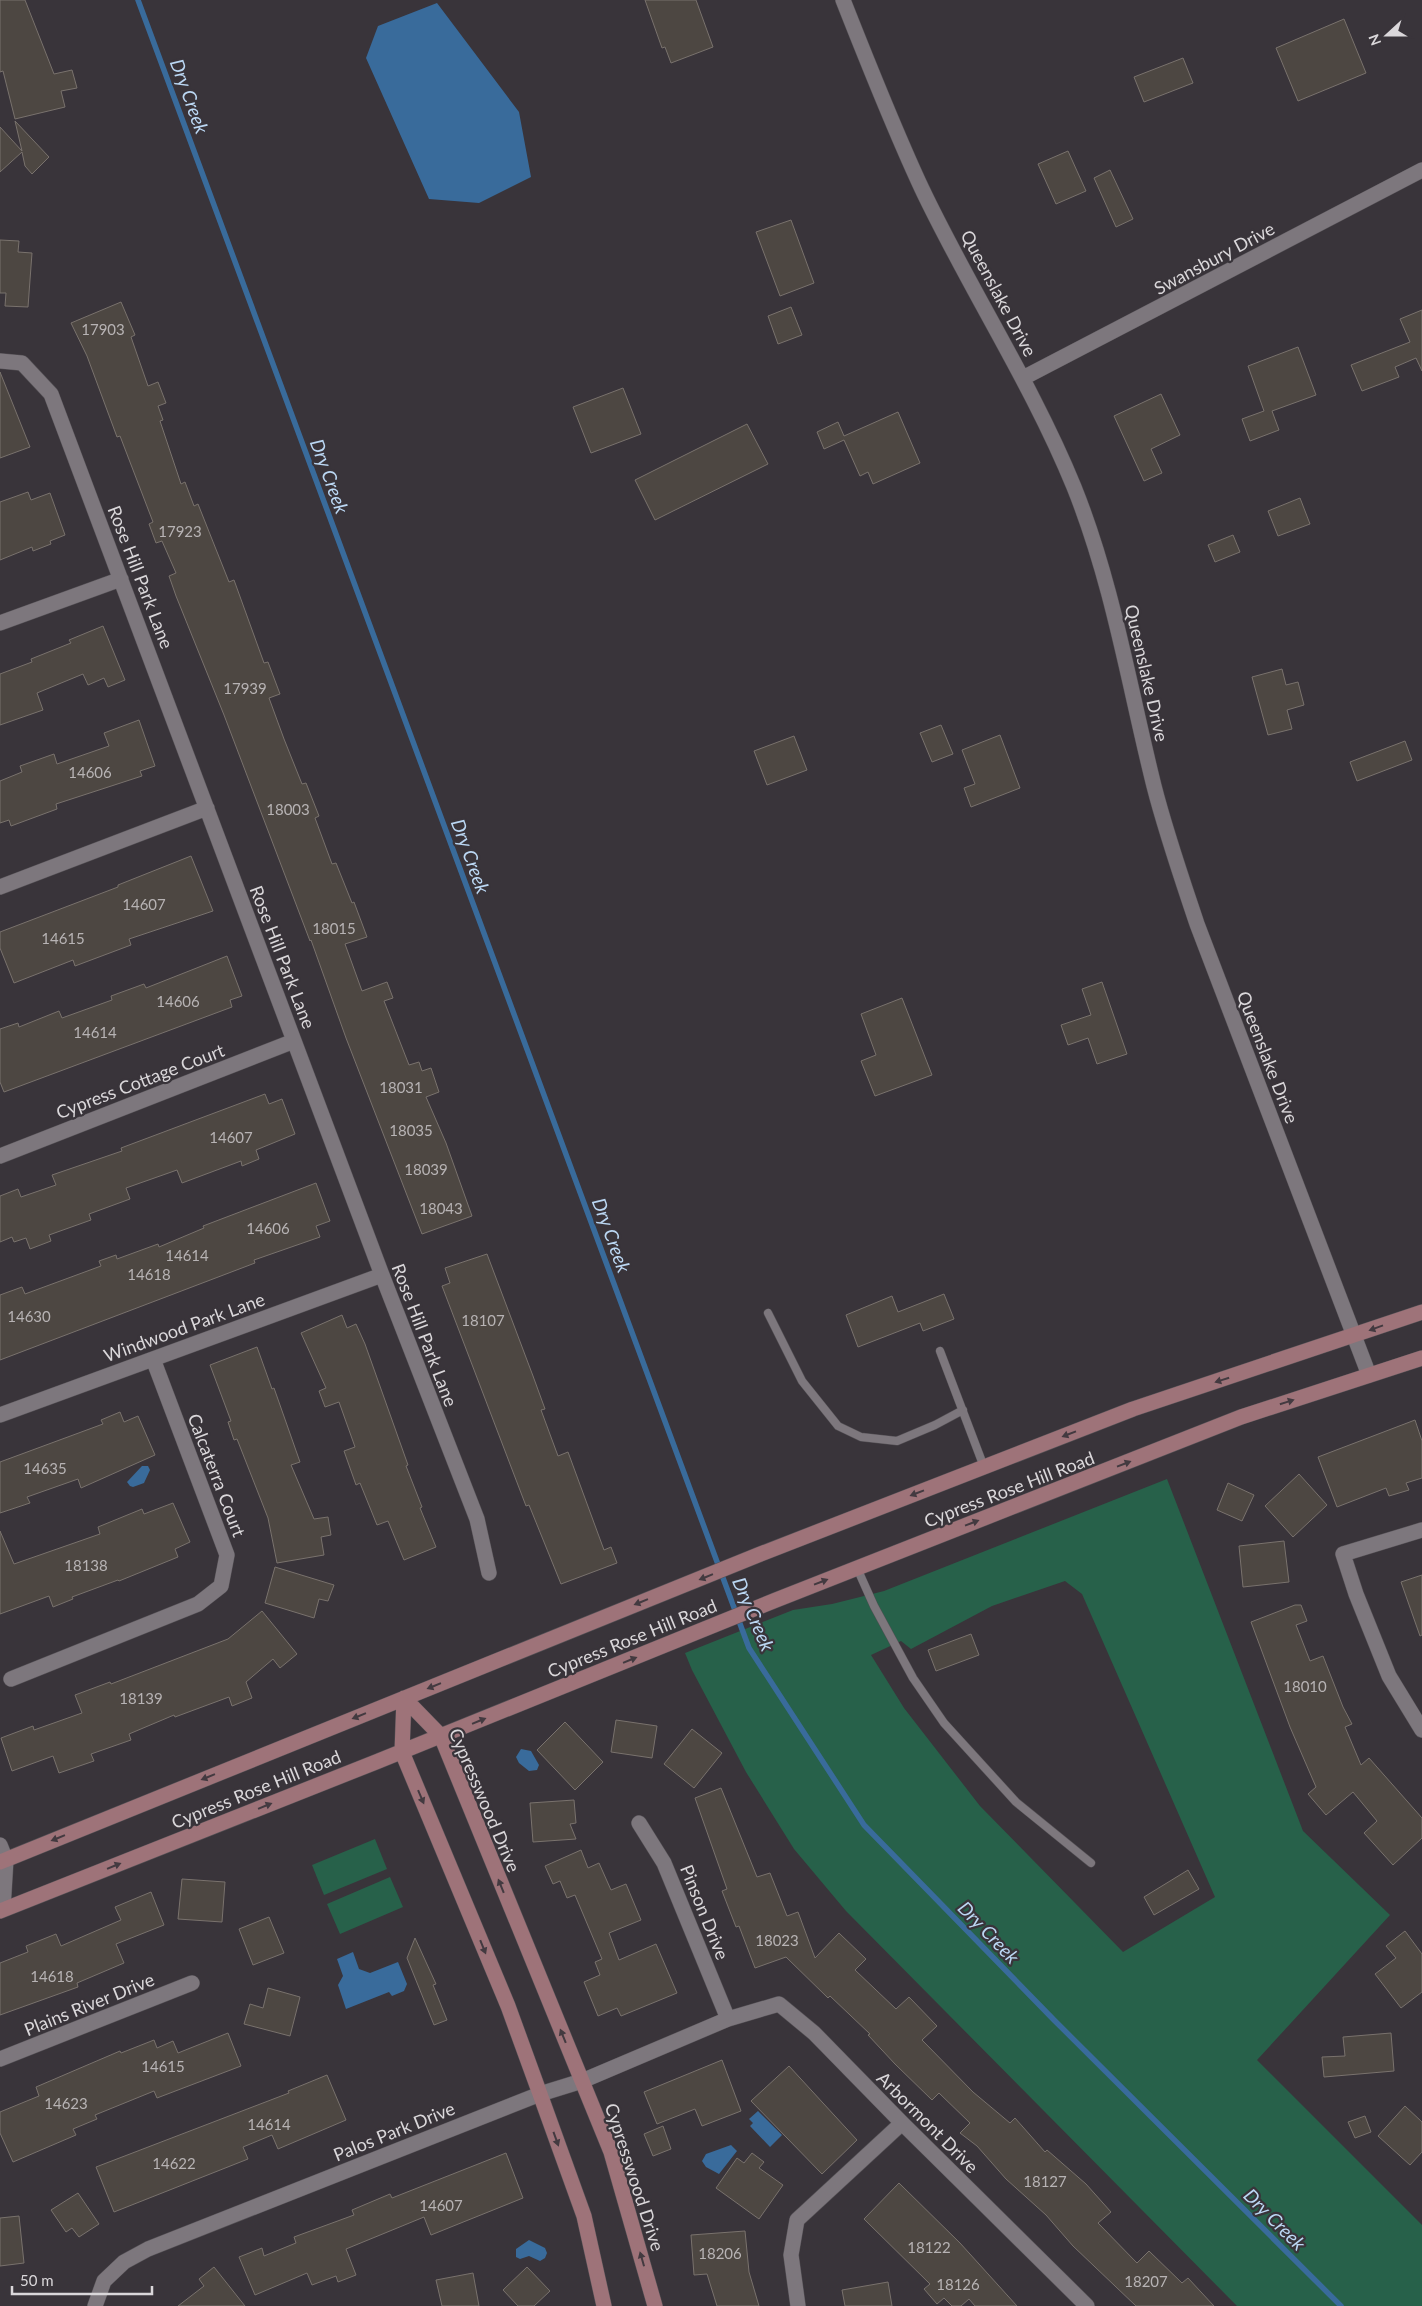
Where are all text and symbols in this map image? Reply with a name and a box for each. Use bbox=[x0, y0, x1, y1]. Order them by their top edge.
north arrow bbox=[1362, 10, 1412, 60]
text: N bbox=[1365, 32, 1384, 48]
water label: Dry Creek bbox=[166, 55, 214, 137]
street label: Swansbury Drive bbox=[1150, 217, 1278, 299]
street label: Queenslake Drive bbox=[956, 226, 1042, 360]
house number: 17903 bbox=[81, 320, 125, 338]
water label: Dry Creek bbox=[306, 435, 354, 517]
street label: Rose Hill Park Lane bbox=[104, 502, 178, 652]
house number: 17923 bbox=[158, 522, 202, 540]
street label: Queenslake Drive bbox=[1121, 602, 1173, 744]
house number: 17939 bbox=[223, 679, 267, 697]
house number: 14606 bbox=[68, 763, 112, 781]
house number: 18003 bbox=[266, 800, 310, 818]
water label: Dry Creek bbox=[447, 815, 495, 897]
street label: Rose Hill Park Lane bbox=[246, 882, 320, 1032]
house number: 14607 bbox=[122, 895, 166, 913]
house number: 18015 bbox=[312, 919, 356, 937]
house number: 14615 bbox=[41, 929, 85, 947]
street label: Queenslake Drive bbox=[1233, 988, 1303, 1126]
house number: 14606 bbox=[156, 992, 200, 1010]
house number: 14614 bbox=[73, 1023, 117, 1041]
street label: Cypress Cottage Court bbox=[53, 1039, 228, 1123]
house number: 18031 bbox=[379, 1078, 423, 1096]
house number: 18035 bbox=[389, 1121, 433, 1139]
house number: 14607 bbox=[209, 1128, 253, 1146]
house number: 18039 bbox=[404, 1160, 448, 1178]
water label: Dry Creek bbox=[588, 1194, 636, 1276]
house number: 18043 bbox=[419, 1199, 463, 1217]
house number: 14606 bbox=[246, 1219, 290, 1237]
house number: 14614 bbox=[165, 1246, 209, 1264]
street label: Rose Hill Park Lane bbox=[388, 1260, 462, 1410]
house number: 14618 bbox=[127, 1265, 171, 1283]
street label: Windwood Park Lane bbox=[101, 1288, 267, 1366]
house number: 14630 bbox=[7, 1307, 51, 1325]
house number: 18107 bbox=[461, 1311, 505, 1329]
one-way arrow bbox=[1368, 1324, 1383, 1332]
one-way arrow bbox=[1214, 1376, 1229, 1384]
one-way arrow bbox=[1280, 1398, 1295, 1406]
street label: Calcaterra Court bbox=[183, 1410, 251, 1540]
one-way arrow bbox=[1061, 1430, 1076, 1438]
street label: Cypress Rose Hill Road bbox=[921, 1446, 1097, 1532]
house number: 14635 bbox=[23, 1459, 67, 1477]
one-way arrow bbox=[1117, 1460, 1132, 1468]
one-way arrow bbox=[910, 1490, 925, 1497]
one-way arrow bbox=[965, 1519, 980, 1526]
house number: 18138 bbox=[64, 1556, 108, 1574]
one-way arrow bbox=[699, 1573, 713, 1581]
water label: Dry Creek bbox=[728, 1574, 780, 1655]
one-way arrow bbox=[814, 1578, 829, 1586]
street label: Cypress Rose Hill Road bbox=[544, 1594, 720, 1682]
one-way arrow bbox=[634, 1599, 649, 1607]
one-way arrow bbox=[623, 1655, 637, 1663]
house number: 18010 bbox=[1283, 1677, 1327, 1695]
one-way arrow bbox=[426, 1682, 441, 1690]
house number: 18139 bbox=[119, 1689, 163, 1707]
one-way arrow bbox=[351, 1712, 366, 1720]
one-way arrow bbox=[472, 1716, 486, 1724]
street label: Cypresswood Drive bbox=[445, 1725, 525, 1875]
street label: Cypress Rose Hill Road bbox=[168, 1745, 344, 1833]
one-way arrow bbox=[201, 1774, 216, 1782]
one-way arrow bbox=[417, 1790, 425, 1805]
one-way arrow bbox=[258, 1802, 273, 1810]
one-way arrow bbox=[51, 1835, 65, 1843]
street label: Pinson Drive bbox=[676, 1861, 734, 1963]
one-way arrow bbox=[107, 1862, 122, 1870]
one-way arrow bbox=[497, 1878, 505, 1893]
water label: Dry Creek bbox=[954, 1896, 1025, 1969]
house number: 18023 bbox=[755, 1931, 799, 1949]
one-way arrow bbox=[479, 1940, 487, 1955]
house number: 14618 bbox=[30, 1967, 74, 1985]
street label: Plains River Drive bbox=[21, 1968, 157, 2040]
one-way arrow bbox=[559, 2029, 567, 2043]
house number: 14615 bbox=[141, 2057, 185, 2075]
street label: Arbormont Drive bbox=[873, 2067, 983, 2177]
house number: 14623 bbox=[44, 2094, 88, 2112]
street label: Palos Park Drive bbox=[330, 2097, 458, 2165]
street label: Cypresswood Drive bbox=[601, 2100, 669, 2254]
house number: 14614 bbox=[247, 2115, 291, 2133]
one-way arrow bbox=[553, 2132, 560, 2147]
house number: 14622 bbox=[152, 2154, 196, 2172]
house number: 18127 bbox=[1023, 2172, 1067, 2190]
water label: Dry Creek bbox=[1239, 2183, 1311, 2255]
house number: 14607 bbox=[419, 2196, 463, 2214]
house number: 18122 bbox=[907, 2238, 951, 2256]
house number: 18206 bbox=[698, 2244, 742, 2262]
one-way arrow bbox=[637, 2252, 645, 2267]
scale bar bbox=[12, 2264, 152, 2296]
text: 50 m bbox=[20, 2271, 54, 2289]
house number: 18207 bbox=[1124, 2272, 1168, 2290]
house number: 18126 bbox=[936, 2275, 980, 2293]

